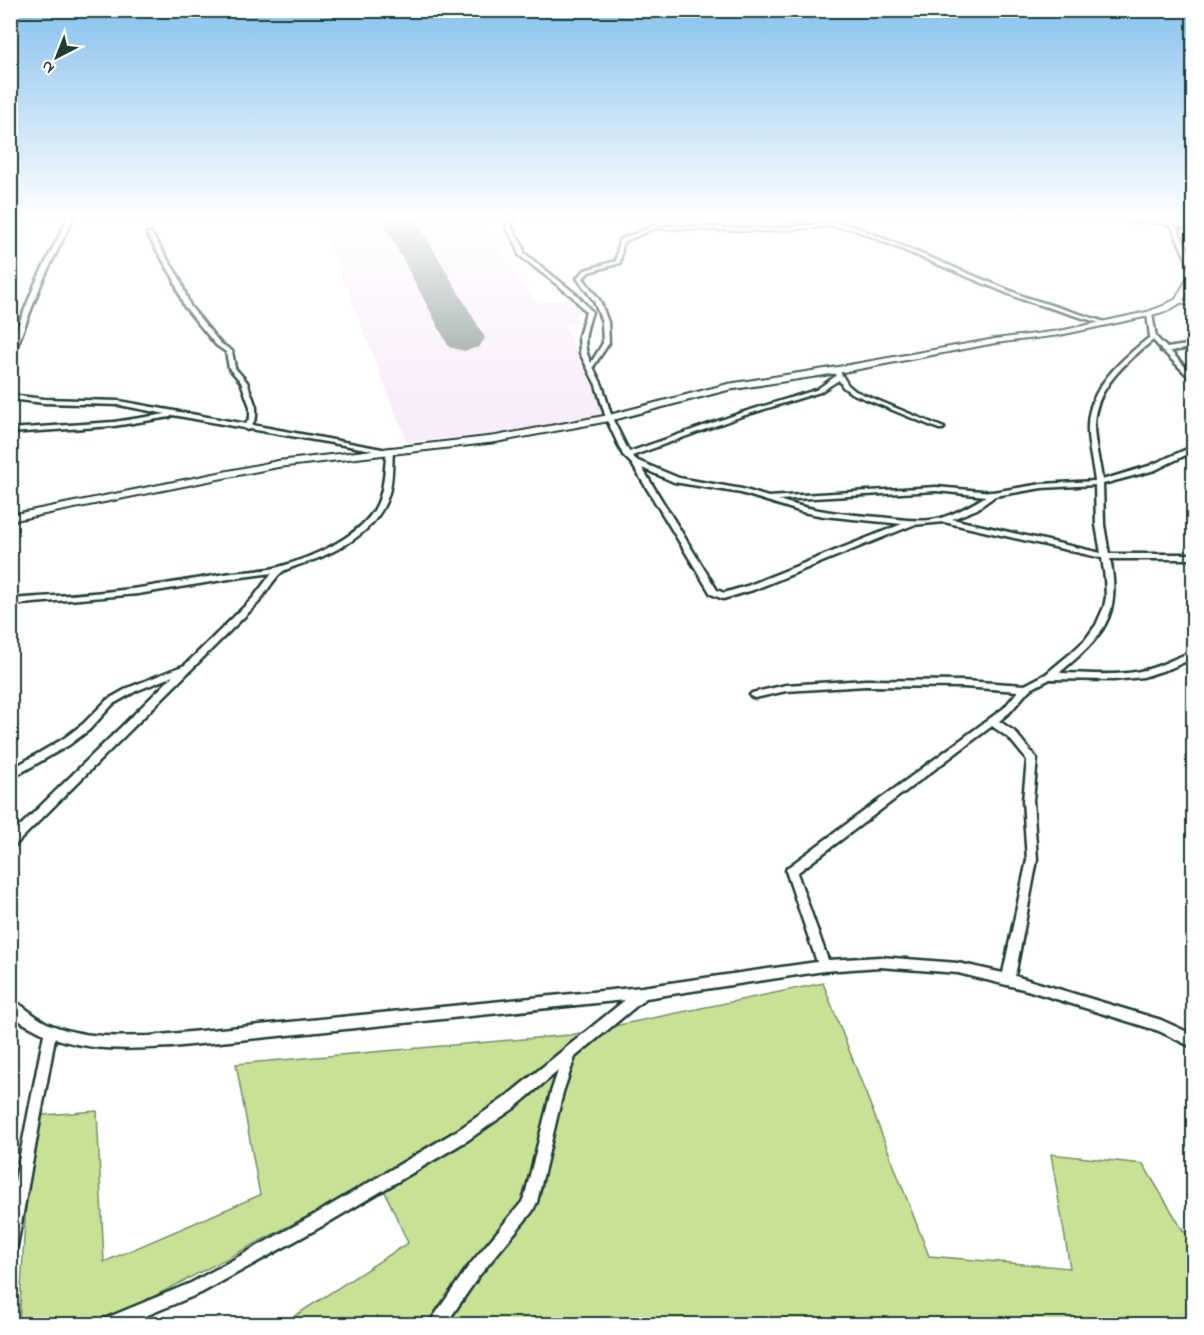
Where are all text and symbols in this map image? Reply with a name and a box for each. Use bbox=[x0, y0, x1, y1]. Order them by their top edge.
north arrow bbox=[27, 27, 87, 87]
text: N bbox=[36, 54, 60, 79]

